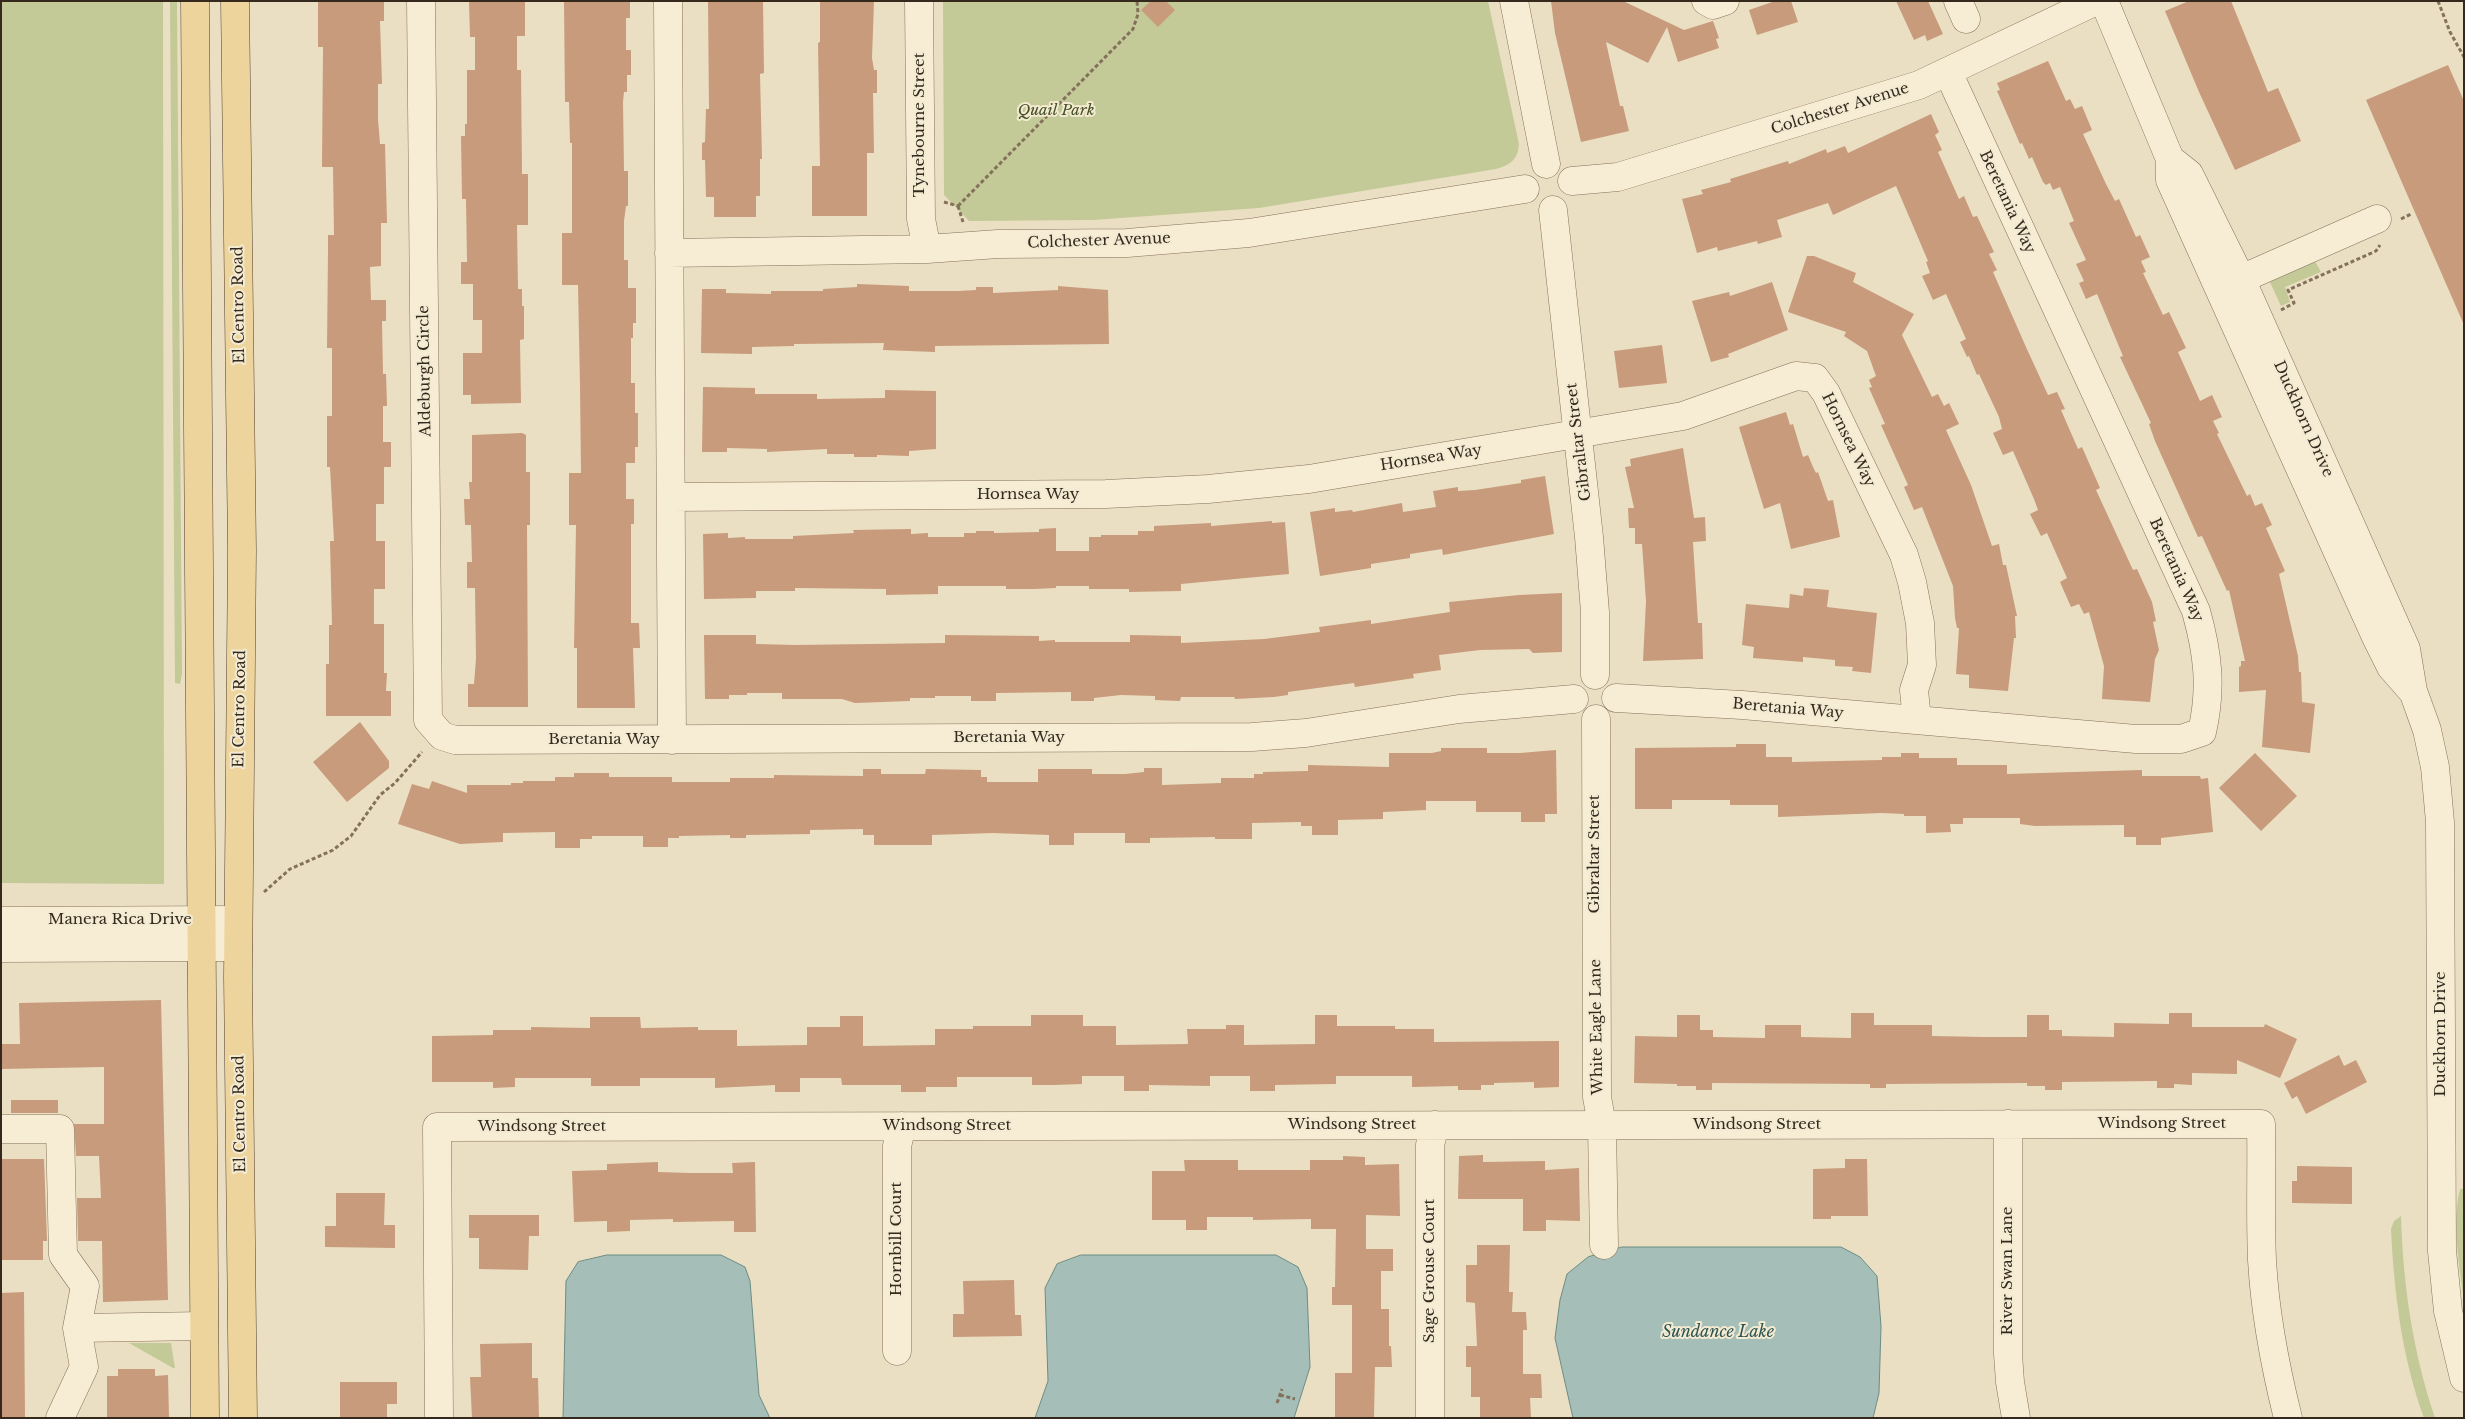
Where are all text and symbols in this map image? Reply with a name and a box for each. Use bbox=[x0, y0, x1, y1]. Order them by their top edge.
street label: Tynebourne Street bbox=[911, 53, 929, 197]
street label: Colchester Avenue bbox=[1769, 79, 1911, 139]
park label: Quail Park bbox=[1018, 102, 1094, 120]
street label: Beretania Way bbox=[1975, 148, 2039, 256]
street label: Colchester Avenue bbox=[1027, 230, 1171, 252]
street label: El Centro Road bbox=[229, 246, 249, 364]
street label: Aldeburgh Circle bbox=[415, 305, 435, 437]
street label: Duckhorn Drive bbox=[2269, 358, 2337, 480]
street label: Gibraltar Street bbox=[1563, 382, 1595, 502]
street label: Hornsea Way bbox=[1817, 390, 1879, 490]
street label: Hornsea Way bbox=[1379, 441, 1483, 475]
street label: Hornsea Way bbox=[977, 486, 1079, 504]
street label: Beretania Way bbox=[2145, 515, 2207, 625]
street label: El Centro Road bbox=[230, 650, 250, 768]
street label: Beretania Way bbox=[1732, 695, 1844, 723]
street label: Beretania Way bbox=[953, 729, 1065, 747]
street label: Beretania Way bbox=[548, 731, 660, 749]
street label: Gibraltar Street bbox=[1586, 795, 1604, 913]
street label: Manera Rica Drive bbox=[48, 911, 192, 929]
street label: White Eagle Lane bbox=[1587, 959, 1607, 1095]
street label: Duckhorn Drive bbox=[2432, 971, 2450, 1097]
street label: El Centro Road bbox=[230, 1055, 250, 1173]
street label: Windsong Street bbox=[2098, 1115, 2226, 1133]
street label: Windsong Street bbox=[1288, 1116, 1416, 1134]
street label: Windsong Street bbox=[1693, 1116, 1821, 1134]
street label: Windsong Street bbox=[883, 1117, 1011, 1135]
street label: Windsong Street bbox=[478, 1118, 606, 1136]
street label: Hornbill Court bbox=[888, 1182, 906, 1296]
street label: Sage Grouse Court bbox=[1421, 1199, 1439, 1343]
street label: River Swan Lane bbox=[1999, 1207, 2017, 1335]
water label: Sundance Lake bbox=[1662, 1322, 1774, 1342]

